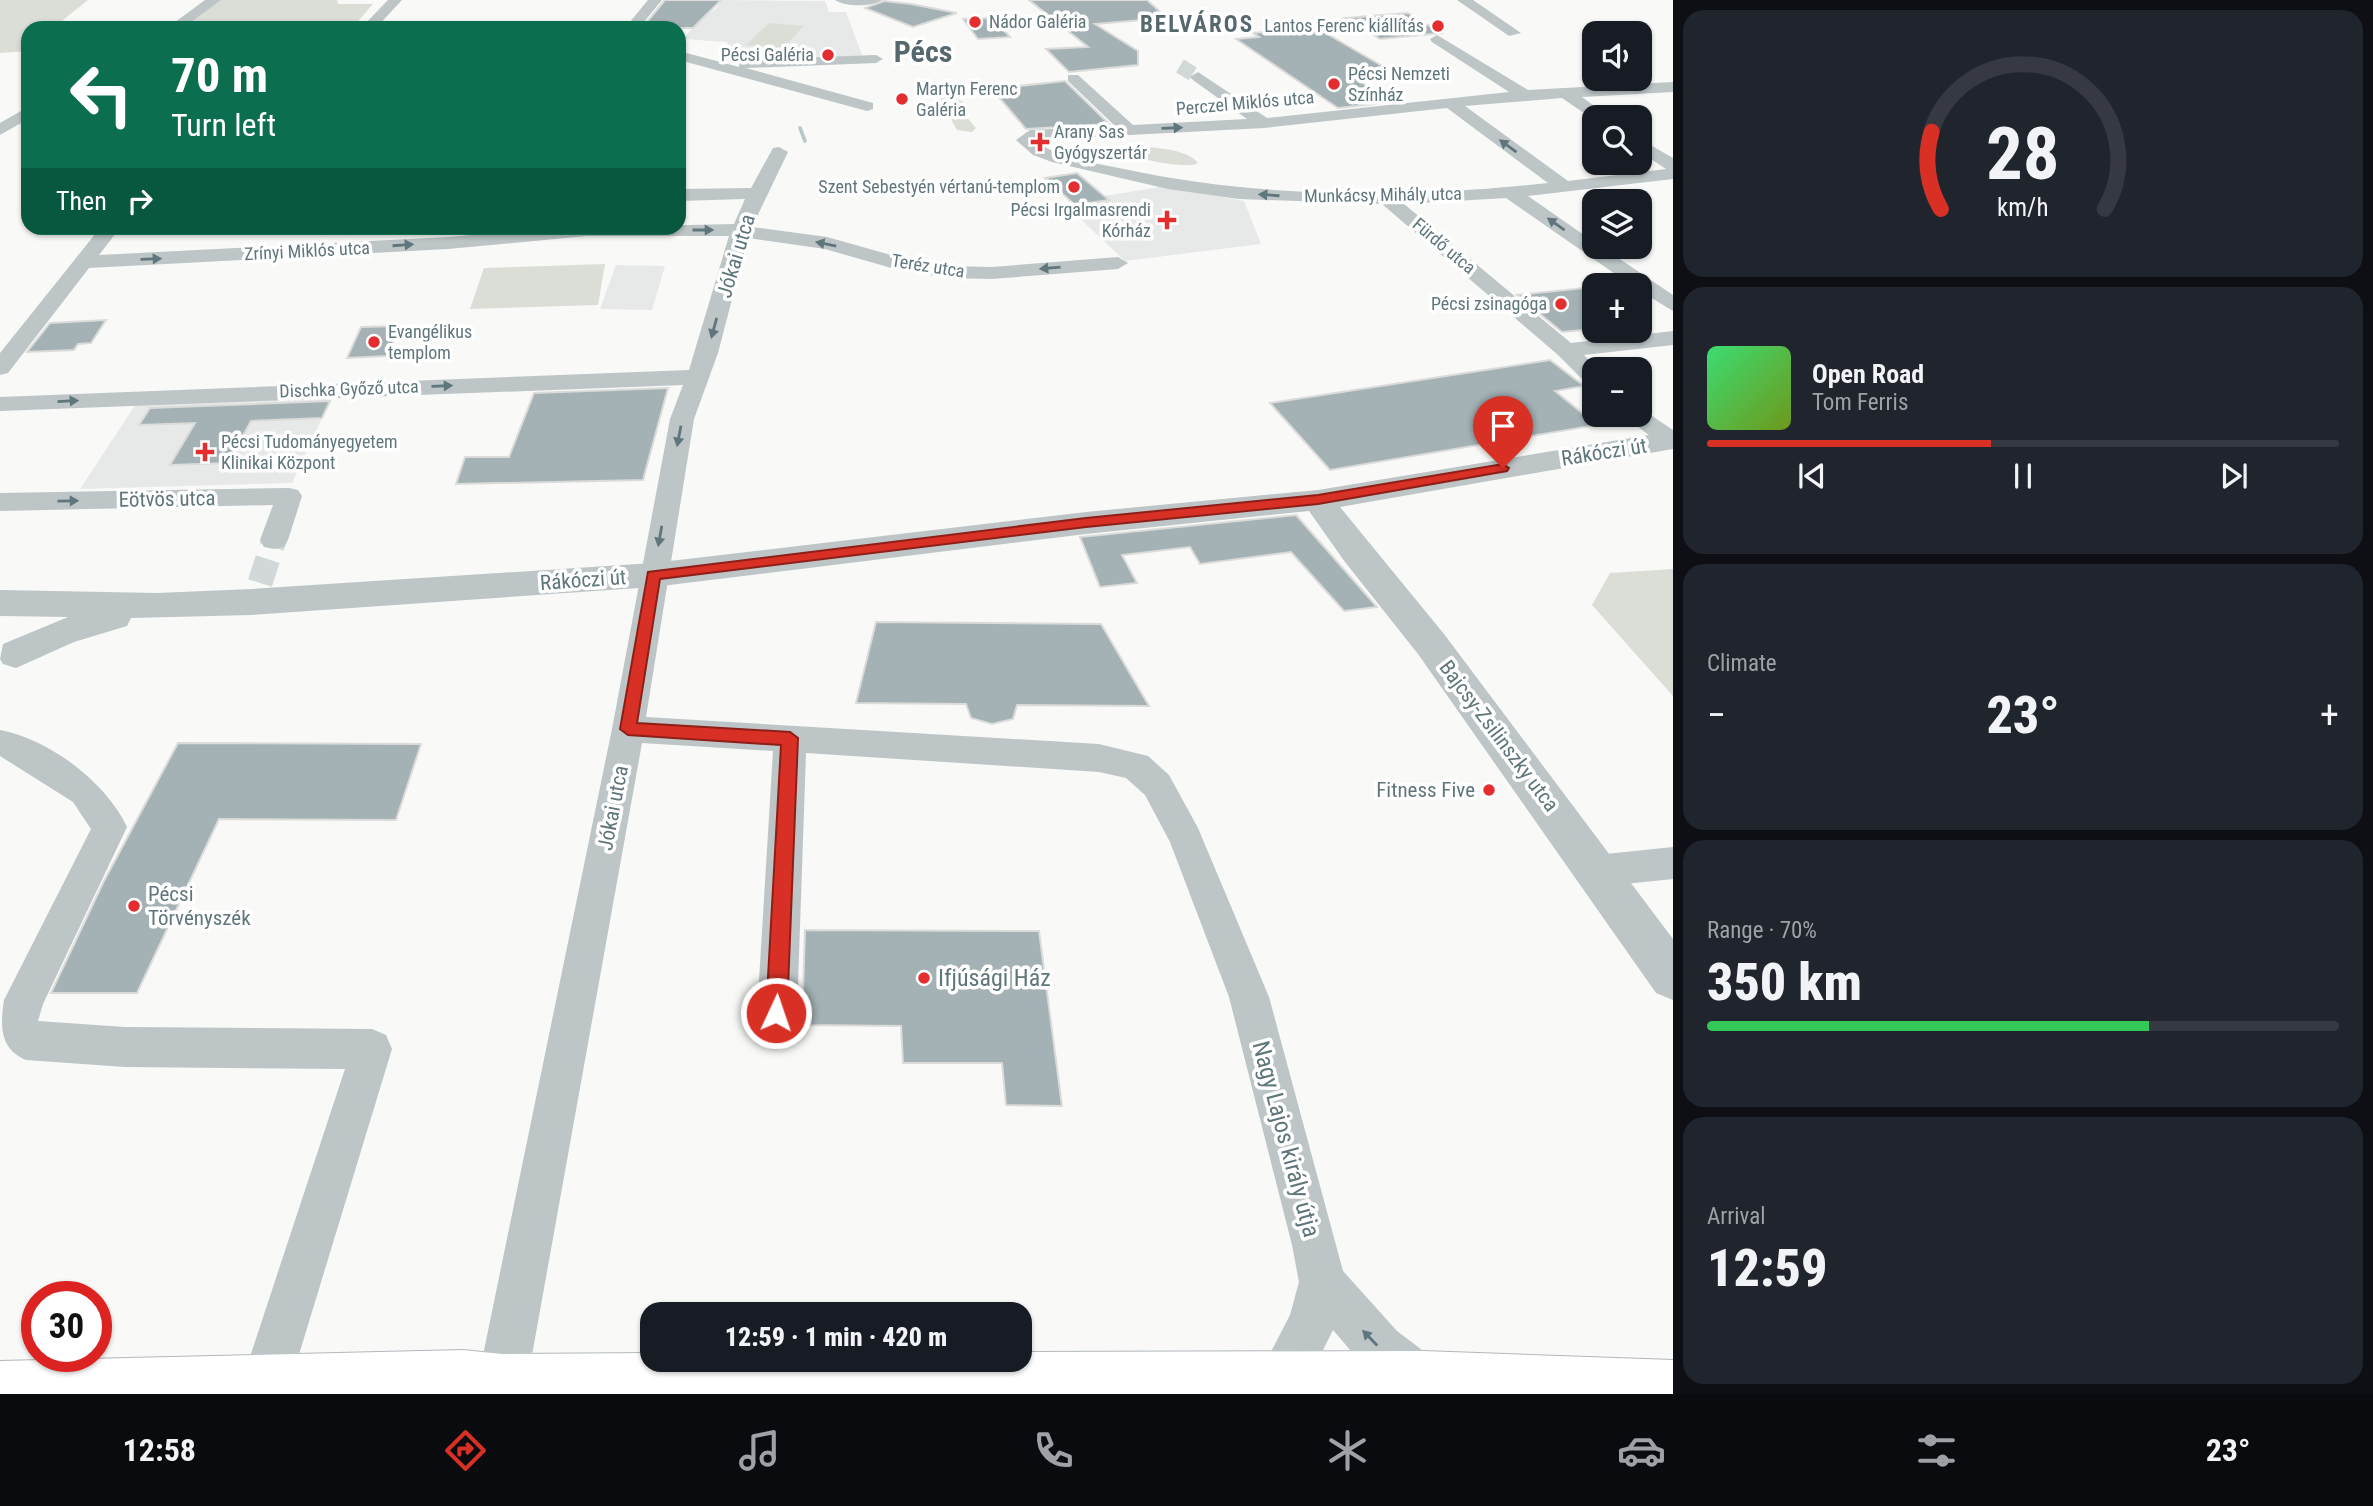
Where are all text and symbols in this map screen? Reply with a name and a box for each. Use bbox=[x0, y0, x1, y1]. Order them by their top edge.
district label: BELVÁROS bbox=[1140, 10, 1254, 38]
place label: Nádor Galéria bbox=[989, 11, 1086, 32]
marker: Nádor Galéria bbox=[967, 14, 983, 30]
place label: Lantos Ferenc kiállítás bbox=[1264, 15, 1424, 36]
marker: Lantos Ferenc kiállítás bbox=[1430, 18, 1446, 34]
map controls bbox=[1582, 21, 1652, 427]
button: sound bbox=[1582, 21, 1652, 91]
district label: Pécs bbox=[894, 34, 952, 69]
place label: Pécsi Galéria bbox=[721, 44, 814, 65]
text: 70 m bbox=[171, 47, 268, 104]
marker: Pécsi Galéria bbox=[820, 47, 836, 63]
icon: left bbox=[56, 49, 147, 140]
place label: Pécsi Nemzeti Színház bbox=[1348, 63, 1450, 105]
marker: Pécsi Nemzeti Színház bbox=[1326, 76, 1342, 92]
place label: Martyn Ferenc Galéria bbox=[916, 78, 1018, 120]
street label: Perczel Miklós utca bbox=[1175, 86, 1315, 119]
marker: Martyn Ferenc Galéria bbox=[894, 91, 910, 107]
button: search bbox=[1582, 105, 1652, 175]
text: Turn left bbox=[171, 106, 276, 144]
text: 28 bbox=[1986, 112, 2060, 198]
place label: Arany Sas Gyógyszertár bbox=[1054, 121, 1148, 163]
one-way arrow bbox=[1161, 123, 1183, 134]
marker: Arany Sas Gyógyszertár bbox=[1032, 134, 1048, 150]
one-way arrow bbox=[1499, 139, 1517, 153]
place label: Szent Sebestyén vértanú-templom bbox=[818, 176, 1060, 197]
marker: Szent Sebestyén vértanú-templom bbox=[1066, 179, 1082, 195]
icon: right bbox=[121, 182, 159, 220]
street label: Munkácsy Mihály utca bbox=[1304, 183, 1462, 206]
text: Then bbox=[56, 186, 107, 216]
one-way arrow bbox=[1258, 189, 1280, 200]
button: layers bbox=[1582, 189, 1652, 259]
text: km/h bbox=[1997, 193, 2049, 222]
place label: Pécsi Irgalmasrendi Kórház bbox=[1011, 199, 1151, 241]
marker: Pécsi Irgalmasrendi Kórház bbox=[1157, 210, 1177, 230]
street label: Jókai utca bbox=[712, 211, 760, 301]
street label: Fürdő utca bbox=[1409, 213, 1480, 278]
one-way arrow bbox=[1547, 217, 1565, 231]
one-way arrow bbox=[693, 224, 715, 236]
street label: Zrínyi Miklós utca bbox=[244, 237, 370, 264]
one-way arrow bbox=[815, 238, 837, 249]
one-way arrow bbox=[392, 240, 414, 251]
street label: Teréz utca bbox=[890, 249, 966, 282]
one-way arrow bbox=[141, 254, 163, 265]
one-way arrow bbox=[1039, 263, 1061, 274]
button: + bbox=[1582, 273, 1652, 343]
place label: Pécsi zsinagóga bbox=[1431, 293, 1547, 314]
marker: Pécsi zsinagóga bbox=[1553, 296, 1569, 312]
one-way arrow bbox=[708, 317, 719, 339]
place label: Evangélikus templom bbox=[388, 321, 472, 363]
marker: Evangélikus templom bbox=[366, 334, 382, 350]
button: − bbox=[1582, 357, 1652, 427]
text: Open Road bbox=[1812, 359, 1924, 389]
street label: Dischka Győző utca bbox=[279, 376, 419, 401]
one-way arrow bbox=[432, 380, 454, 392]
text: Tom Ferris bbox=[1812, 389, 1908, 416]
one-way arrow bbox=[57, 396, 79, 407]
pin bbox=[1473, 396, 1533, 468]
icon: arrive bbox=[1484, 407, 1522, 445]
one-way arrow bbox=[673, 425, 684, 447]
place label: Pécsi Tudományegyetem Klinikai Központ bbox=[221, 431, 398, 473]
street label: Rákóczi út bbox=[1560, 433, 1648, 471]
marker: Pécsi Tudományegyetem Klinikai Központ bbox=[195, 442, 215, 462]
icon: previous bbox=[1793, 457, 1831, 495]
icon: pause bbox=[2004, 457, 2042, 495]
icon: next bbox=[2215, 457, 2253, 495]
street label: Eötvös utca bbox=[118, 486, 216, 512]
one-way arrow bbox=[57, 495, 79, 506]
one-way arrow bbox=[654, 525, 665, 547]
street label: Rákóczi út bbox=[539, 565, 627, 595]
text: Climate bbox=[1707, 650, 1777, 677]
street label: Bajcsy-Zsilinszky utca bbox=[1434, 656, 1564, 816]
text: 23° bbox=[1986, 685, 2060, 746]
text: − bbox=[1707, 693, 1726, 737]
text: + bbox=[2320, 693, 2339, 737]
street label: Jókai utca bbox=[593, 764, 633, 852]
place label: Fitness Five bbox=[1376, 778, 1475, 802]
marker: Fitness Five bbox=[1481, 782, 1497, 798]
place label: Pécsi Törvényszék bbox=[148, 882, 251, 930]
marker: Pécsi Törvényszék bbox=[126, 898, 142, 914]
text: Range · 70% bbox=[1707, 917, 1817, 944]
text: 350 km bbox=[1707, 952, 1862, 1013]
place label: Ifjúsági Ház bbox=[938, 964, 1051, 992]
marker: Ifjúsági Ház bbox=[916, 970, 932, 986]
position arrow bbox=[739, 976, 813, 1050]
street label: Nagy Lajos király útja bbox=[1246, 1038, 1326, 1240]
text: Arrival bbox=[1707, 1203, 1766, 1230]
text: 12:59 bbox=[1707, 1238, 1827, 1299]
speed limit sign: 30 bbox=[21, 1281, 112, 1372]
text: 12:59 · 1 min · 420 m bbox=[725, 1322, 947, 1352]
one-way arrow bbox=[1362, 1329, 1379, 1346]
icon: directions bbox=[441, 1426, 490, 1475]
icon: music bbox=[735, 1426, 784, 1475]
icon: phone bbox=[1029, 1426, 1078, 1475]
icon: climate bbox=[1323, 1426, 1372, 1475]
icon: car bbox=[1617, 1426, 1666, 1475]
icon: filters bbox=[1912, 1426, 1961, 1475]
text: 12:58 bbox=[123, 1431, 196, 1469]
text: 23° bbox=[2206, 1431, 2250, 1469]

